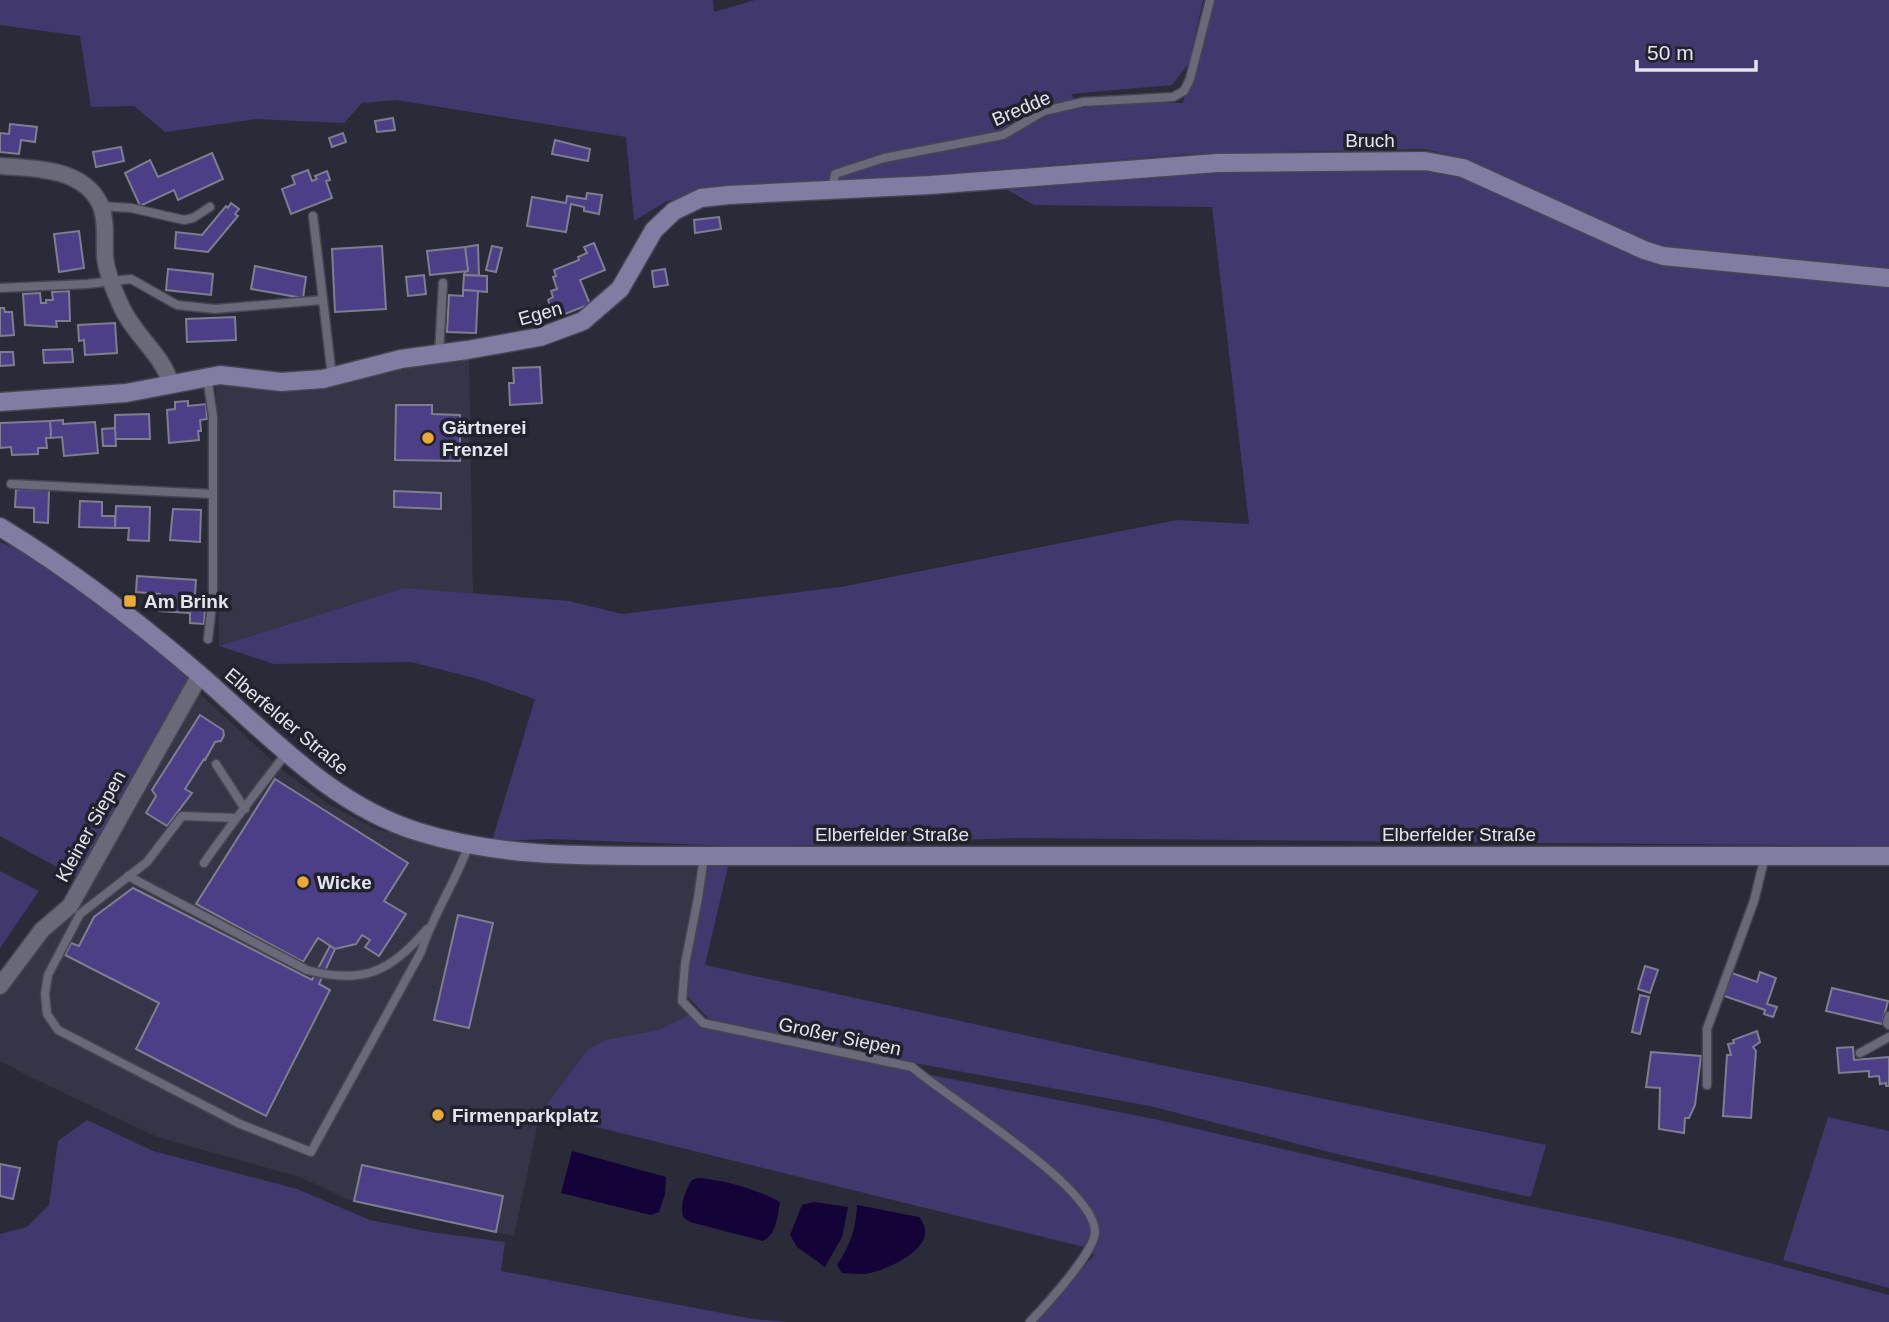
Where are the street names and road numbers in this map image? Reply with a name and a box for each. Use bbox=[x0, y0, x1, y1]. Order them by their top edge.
street label: Bredde bbox=[989, 87, 1054, 130]
street label: Bruch bbox=[1345, 130, 1395, 151]
street label: Egen bbox=[516, 297, 564, 330]
street label: Elberfelder Straße bbox=[221, 664, 352, 779]
street label: Kleiner Siepen bbox=[51, 767, 130, 885]
street label: Elberfelder Straße bbox=[815, 824, 969, 845]
street label: Elberfelder Straße bbox=[1382, 824, 1536, 845]
street label: Großer Siepen bbox=[777, 1013, 903, 1060]

